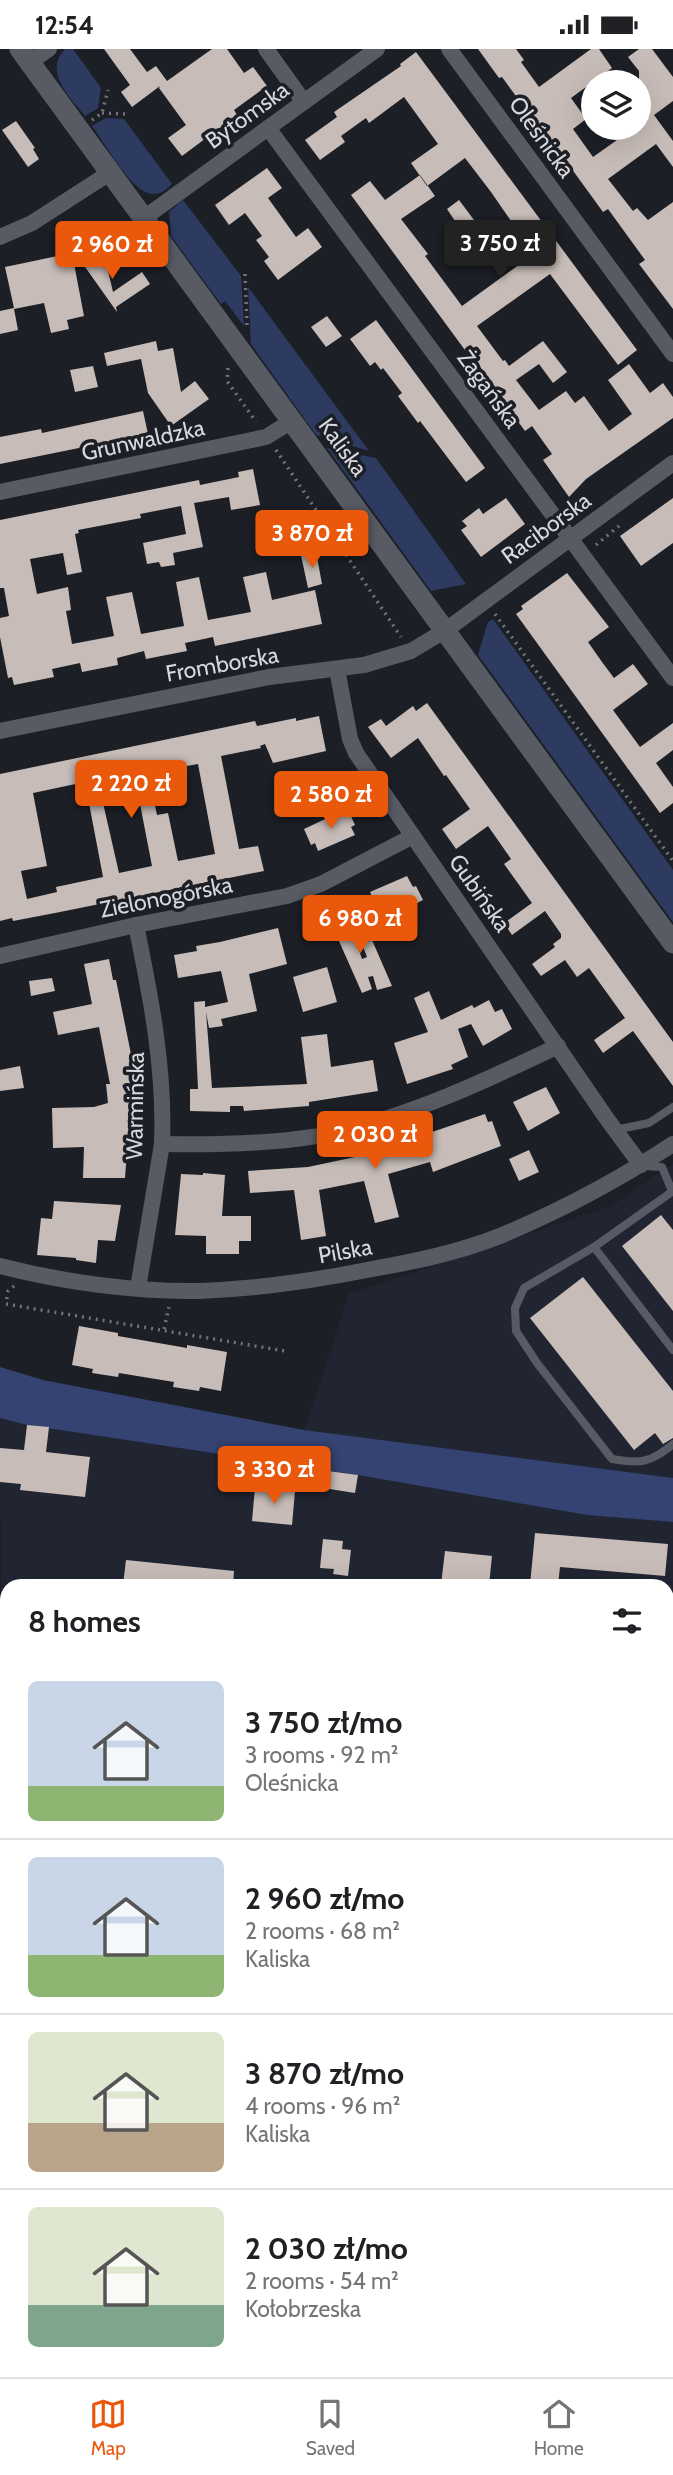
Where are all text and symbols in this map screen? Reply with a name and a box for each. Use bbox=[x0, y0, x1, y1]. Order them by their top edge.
text: 12:54 bbox=[35, 9, 94, 41]
map controls bbox=[581, 70, 651, 140]
button: layers bbox=[581, 70, 651, 140]
street label: Bytomska bbox=[200, 75, 294, 155]
street label: Oleśnicka bbox=[503, 91, 581, 183]
pin: 3 750 zł bbox=[428, 221, 572, 280]
pin: 2 960 zł bbox=[40, 222, 184, 281]
text: 3 750 zł bbox=[460, 229, 540, 257]
text: 2 960 zł bbox=[71, 230, 153, 258]
street label: Żagańska bbox=[451, 344, 527, 434]
street label: Kaliska bbox=[313, 412, 373, 482]
street label: Grunwaldzka bbox=[79, 413, 207, 467]
street label: Raciborska bbox=[496, 486, 596, 570]
pin: 3 870 zł bbox=[240, 511, 384, 570]
text: 3 870 zł bbox=[271, 519, 353, 547]
street label: Fromborska bbox=[163, 640, 281, 688]
pin: 2 220 zł bbox=[59, 761, 203, 820]
text: 2 220 zł bbox=[91, 769, 171, 797]
pin: 2 580 zł bbox=[259, 771, 403, 831]
text: 2 580 zł bbox=[290, 780, 372, 808]
street label: Gubińska bbox=[443, 849, 517, 937]
street label: Zielonogórska bbox=[97, 870, 235, 924]
pin: 6 980 zł bbox=[288, 895, 432, 955]
text: 6 980 zł bbox=[318, 904, 402, 932]
street label: Warmińska bbox=[120, 1052, 150, 1160]
pin: 2 030 zł bbox=[303, 1111, 447, 1171]
text: 2 030 zł bbox=[333, 1120, 417, 1148]
street label: Pilska bbox=[316, 1233, 374, 1269]
pin: 3 330 zł bbox=[202, 1447, 346, 1506]
text: 3 330 zł bbox=[234, 1455, 314, 1483]
icon: filters bbox=[608, 1602, 646, 1640]
text: 8 homes bbox=[28, 1603, 141, 1640]
text: 3 750 zł/mo bbox=[245, 1704, 402, 1741]
icon: home bbox=[84, 1709, 168, 1793]
text: 3 rooms · 92 m² bbox=[245, 1741, 399, 1769]
text: Oleśnicka bbox=[245, 1769, 339, 1797]
text: 2 960 zł/mo bbox=[245, 1880, 404, 1917]
icon: home bbox=[84, 1885, 168, 1969]
text: 2 rooms · 68 m² bbox=[245, 1917, 400, 1945]
text: Kaliska bbox=[245, 1945, 310, 1973]
text: 3 870 zł/mo bbox=[245, 2055, 404, 2092]
icon: home bbox=[84, 2060, 168, 2144]
text: 4 rooms · 96 m² bbox=[245, 2092, 400, 2120]
text: Kaliska bbox=[245, 2120, 310, 2148]
text: 2 030 zł/mo bbox=[245, 2230, 408, 2267]
icon: home bbox=[84, 2235, 168, 2319]
text: 2 rooms · 54 m² bbox=[245, 2267, 399, 2295]
text: Kołobrzeska bbox=[245, 2295, 361, 2323]
tab: Map bbox=[89, 2395, 127, 2460]
tab: Saved bbox=[306, 2395, 355, 2460]
tab: Home bbox=[534, 2395, 584, 2460]

